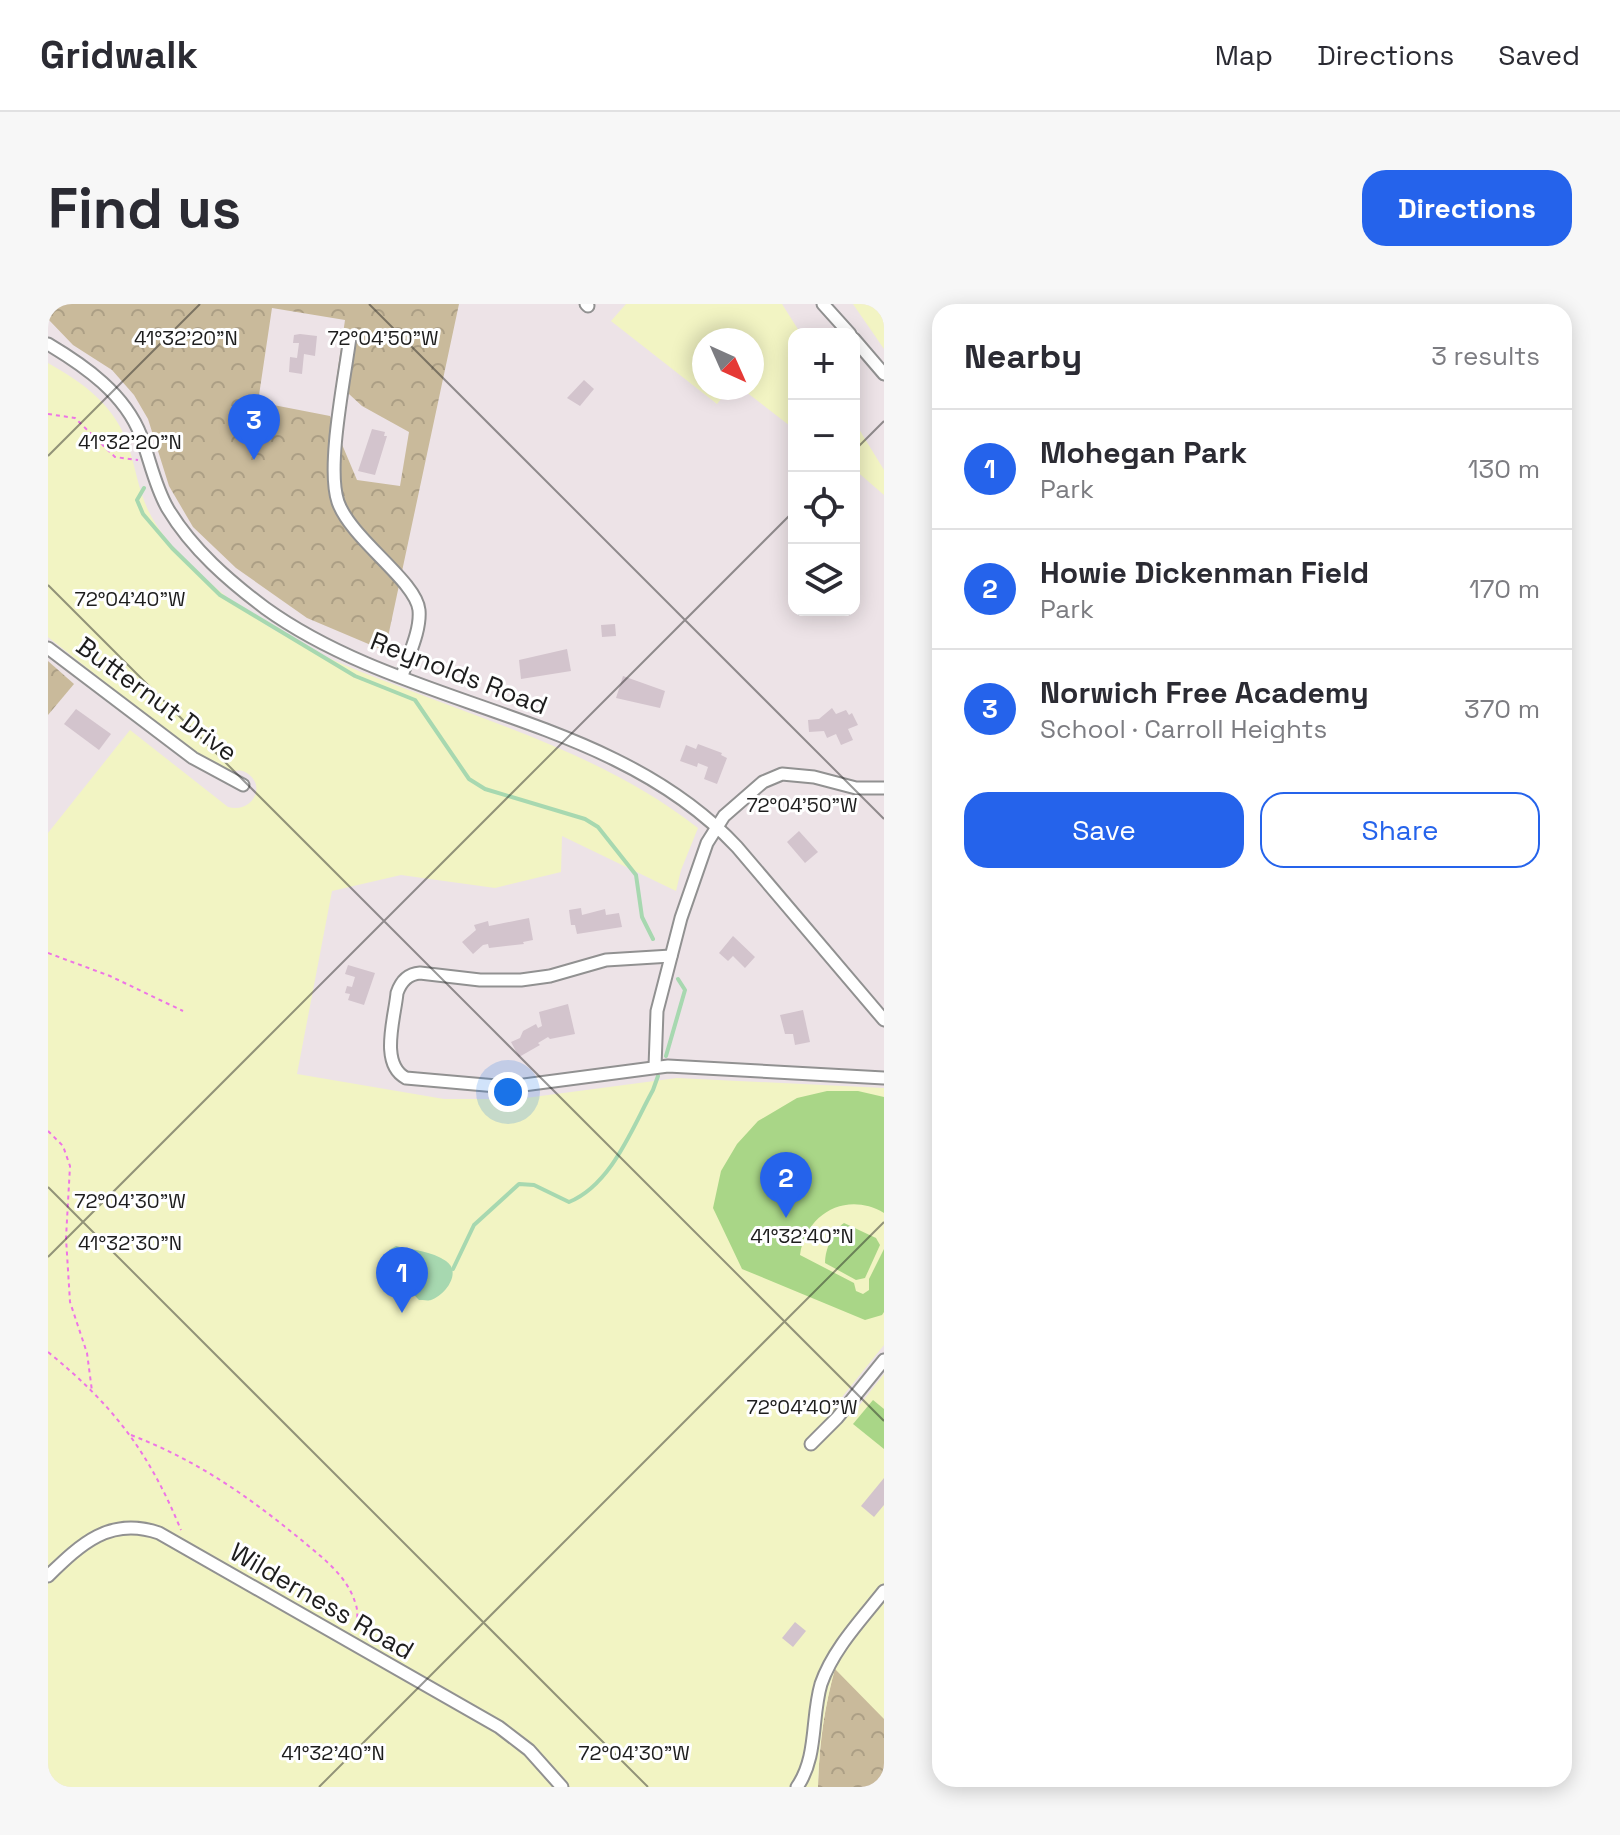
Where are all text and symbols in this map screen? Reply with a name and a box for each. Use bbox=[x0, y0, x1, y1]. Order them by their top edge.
text: Gridwalk bbox=[40, 31, 198, 79]
text: Map bbox=[1215, 37, 1273, 73]
text: Directions bbox=[1317, 37, 1454, 73]
text: Saved bbox=[1498, 37, 1580, 73]
button: Directions bbox=[1362, 170, 1572, 246]
text: Find us bbox=[48, 173, 241, 244]
text: 41°32'20"N bbox=[134, 325, 238, 351]
text: 72°04'50"W bbox=[327, 325, 439, 351]
north arrow bbox=[692, 328, 764, 400]
map controls bbox=[788, 328, 860, 616]
button: + bbox=[788, 328, 860, 400]
text: Nearby bbox=[964, 335, 1082, 378]
text: 3 results bbox=[1431, 339, 1540, 373]
pin: 3 bbox=[228, 394, 280, 460]
button: − bbox=[788, 400, 860, 472]
text: 41°32'20"N bbox=[78, 429, 182, 455]
text: Mohegan Park bbox=[1040, 433, 1247, 472]
text: 1 bbox=[984, 452, 996, 486]
text: 130 m bbox=[1468, 452, 1540, 486]
button: locate bbox=[788, 472, 860, 544]
text: Park bbox=[1040, 472, 1094, 506]
button: layers bbox=[788, 544, 860, 616]
text: Howie Dickenman Field bbox=[1040, 553, 1369, 592]
text: 2 bbox=[982, 572, 998, 606]
text: 170 m bbox=[1469, 572, 1540, 606]
text: 72°04'40"W bbox=[75, 586, 185, 612]
text: Park bbox=[1040, 592, 1094, 626]
street label: Reynolds Road bbox=[366, 624, 552, 722]
street label: Butternut Drive bbox=[70, 629, 244, 769]
text: Norwich Free Academy bbox=[1040, 673, 1369, 712]
text: 3 bbox=[982, 692, 998, 726]
text: 370 m bbox=[1464, 692, 1540, 726]
text: School · Carroll Heights bbox=[1040, 712, 1327, 746]
text: 72°04'50"W bbox=[746, 792, 858, 818]
button: Save bbox=[964, 792, 1244, 868]
button: Share bbox=[1260, 792, 1540, 868]
your location bbox=[488, 1072, 528, 1112]
pin: 2 bbox=[760, 1152, 812, 1218]
text: 72°04'30"W bbox=[74, 1188, 186, 1214]
text: 41°32'40"N bbox=[750, 1223, 854, 1249]
text: 41°32'30"N bbox=[78, 1230, 182, 1256]
pin: 1 bbox=[376, 1247, 428, 1313]
text: 72°04'40"W bbox=[747, 1394, 857, 1420]
street label: Wilderness Road bbox=[224, 1535, 420, 1667]
text: 41°32'40"N bbox=[281, 1740, 385, 1766]
text: 72°04'30"W bbox=[578, 1740, 690, 1766]

